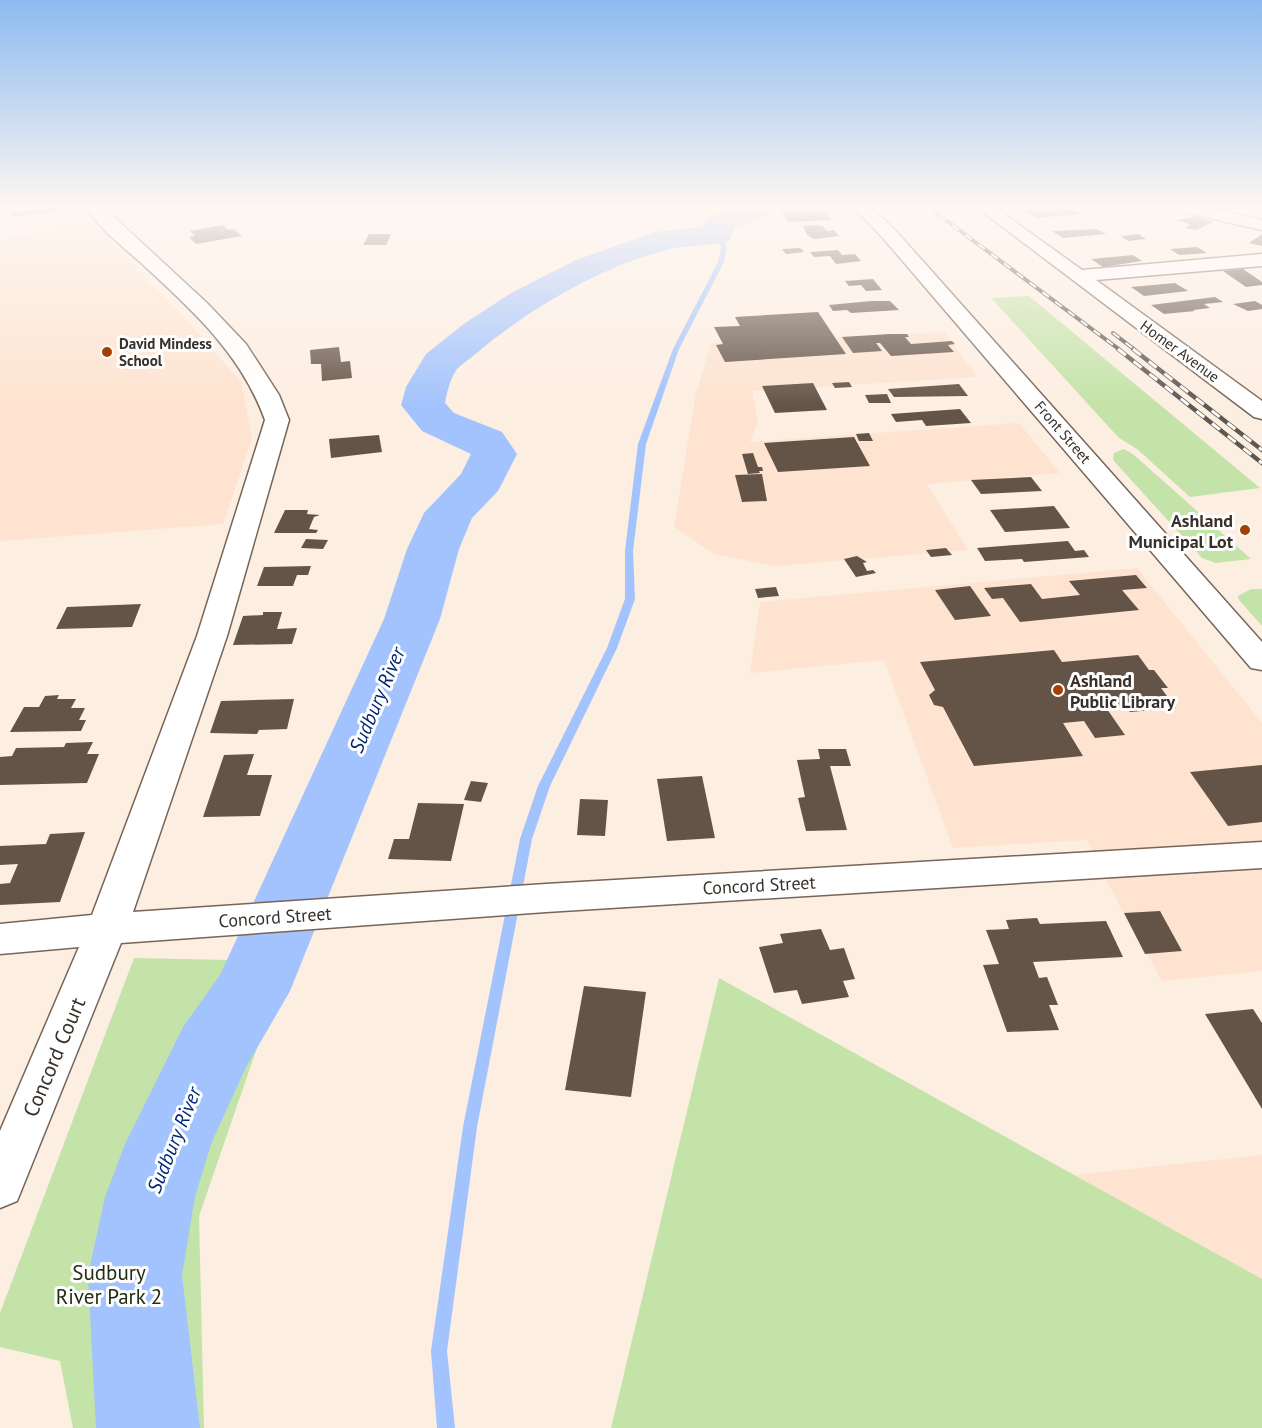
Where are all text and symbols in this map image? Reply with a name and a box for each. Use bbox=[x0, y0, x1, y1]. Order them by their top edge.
street label: Homer Avenue bbox=[1137, 316, 1223, 386]
place label: David Mindess School bbox=[119, 334, 212, 370]
marker: David Mindess School bbox=[100, 345, 114, 359]
street label: Front Street bbox=[1031, 397, 1095, 467]
place label: Ashland Municipal Lot bbox=[1129, 509, 1234, 553]
marker: Ashland Municipal Lot bbox=[1238, 523, 1252, 537]
water label: Sudbury River bbox=[343, 642, 411, 757]
place label: Ashland Public Library bbox=[1070, 669, 1175, 713]
marker: Ashland Public Library bbox=[1051, 683, 1065, 697]
street label: Concord Street bbox=[702, 871, 816, 899]
street label: Concord Street bbox=[218, 902, 332, 932]
street label: Concord Court bbox=[17, 993, 91, 1121]
water label: Sudbury River bbox=[141, 1082, 208, 1197]
park label: Sudbury River Park 2 bbox=[56, 1259, 162, 1310]

